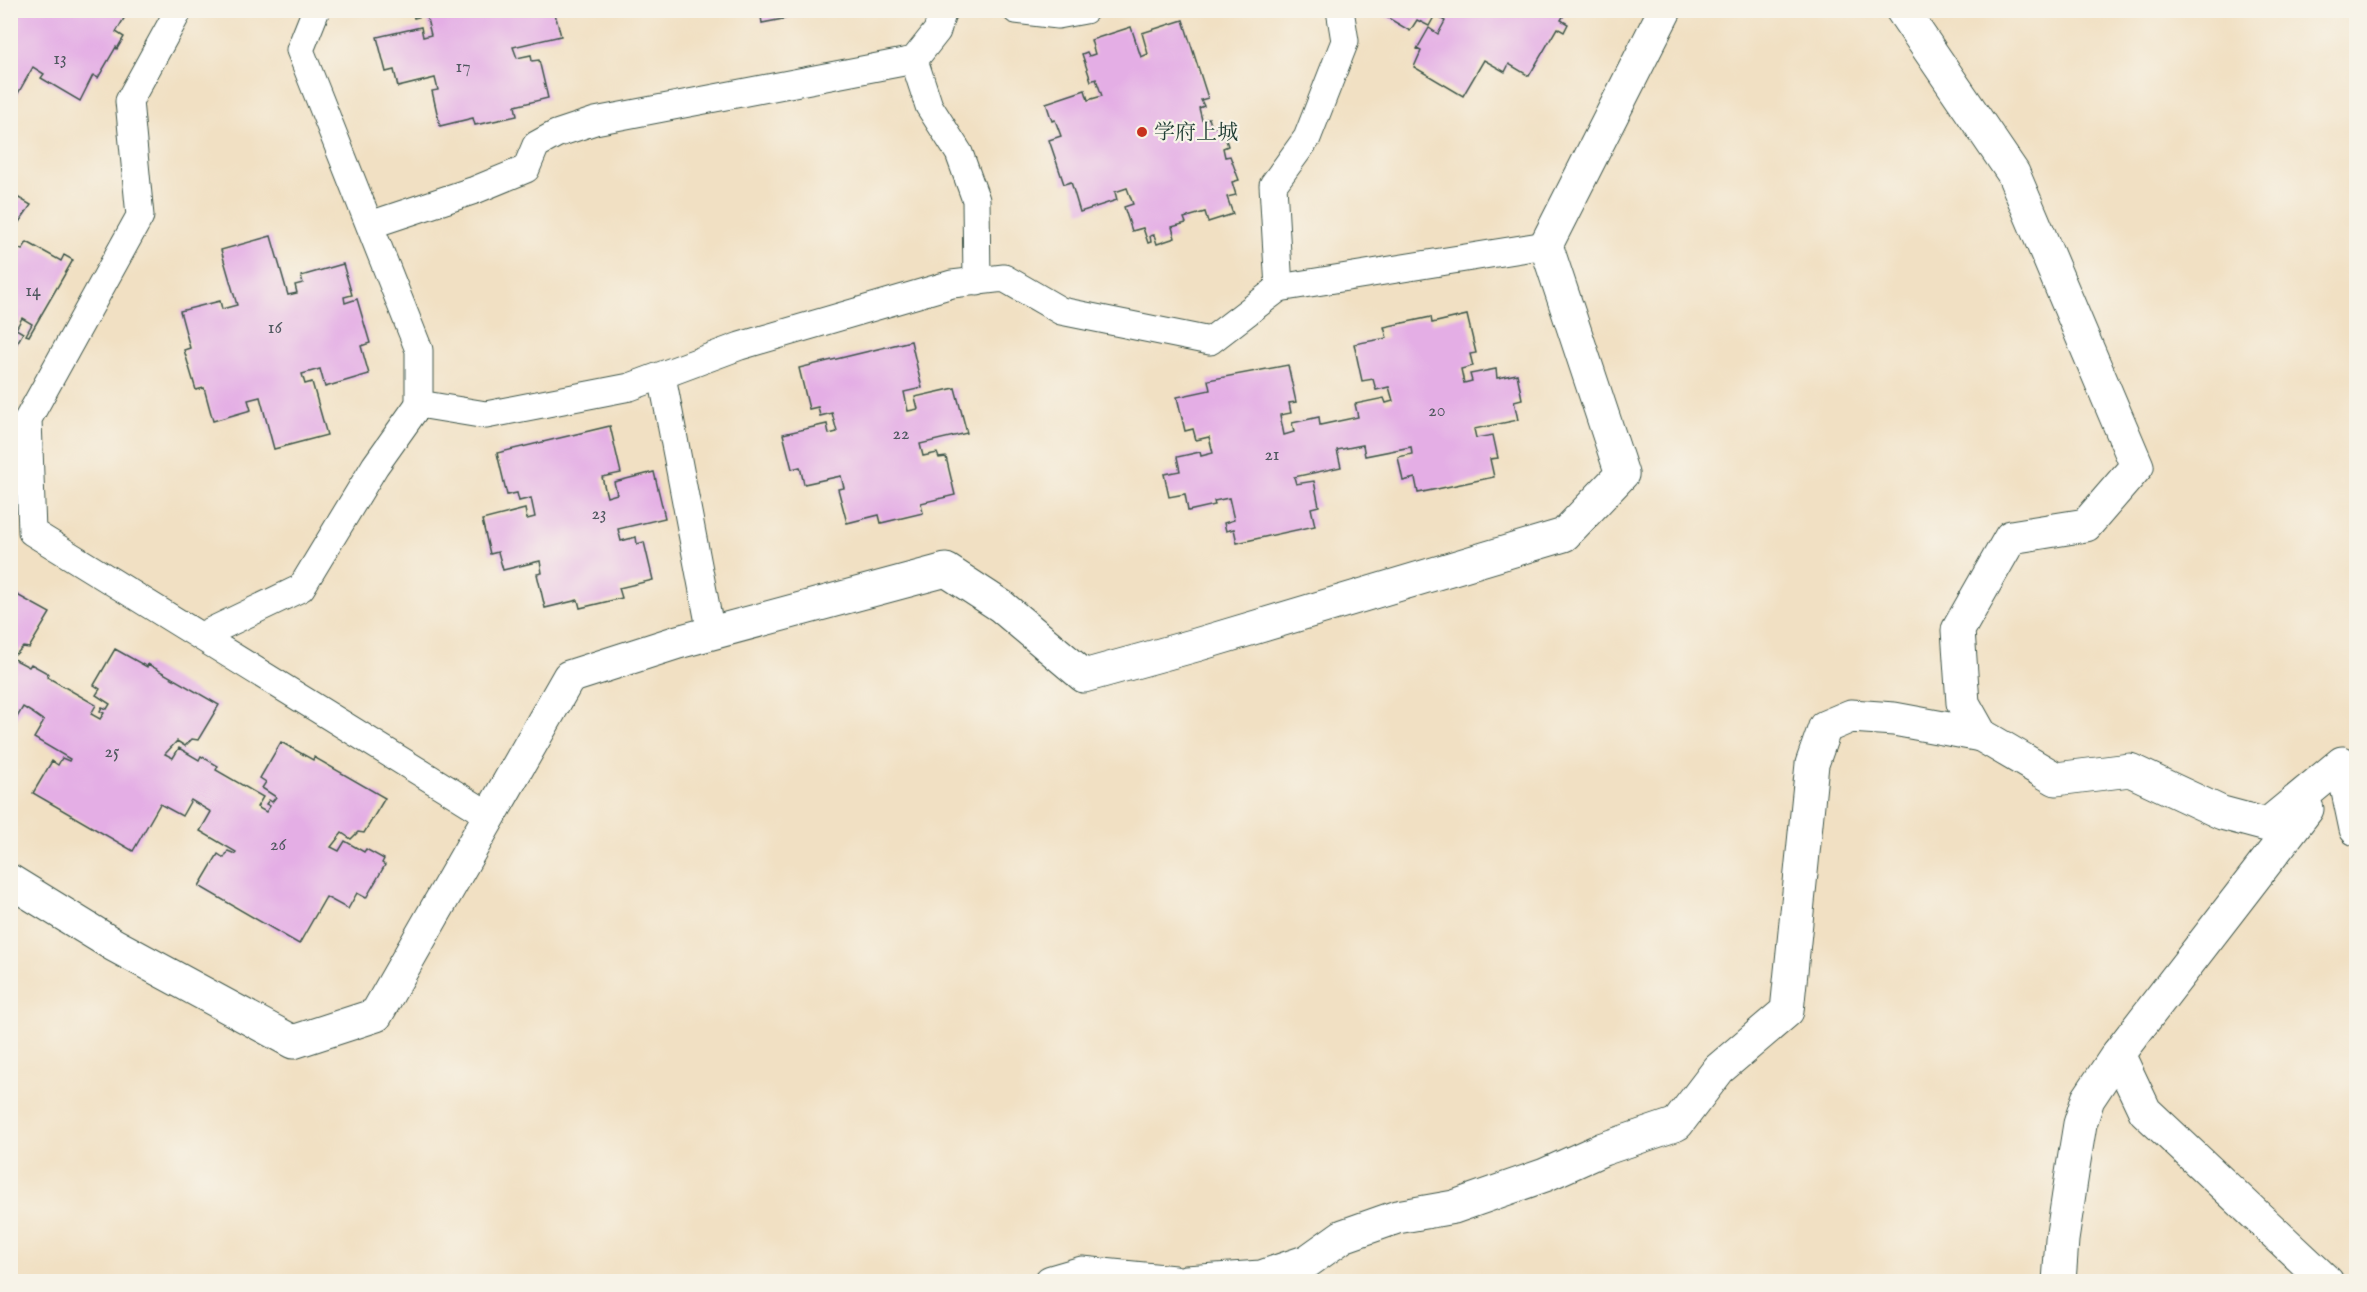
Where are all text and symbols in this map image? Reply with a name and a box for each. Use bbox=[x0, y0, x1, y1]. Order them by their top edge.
house number: 13 bbox=[53, 48, 67, 71]
house number: 17 bbox=[455, 56, 471, 79]
place label: 学府上城 bbox=[1154, 120, 1238, 147]
marker: 学府上城 bbox=[1135, 125, 1149, 139]
house number: 14 bbox=[25, 280, 41, 303]
house number: 16 bbox=[268, 317, 283, 340]
house number: 20 bbox=[1428, 400, 1446, 423]
house number: 22 bbox=[893, 423, 909, 446]
house number: 21 bbox=[1264, 444, 1280, 467]
house number: 23 bbox=[591, 503, 607, 526]
house number: 25 bbox=[105, 741, 120, 764]
house number: 26 bbox=[270, 834, 286, 857]

